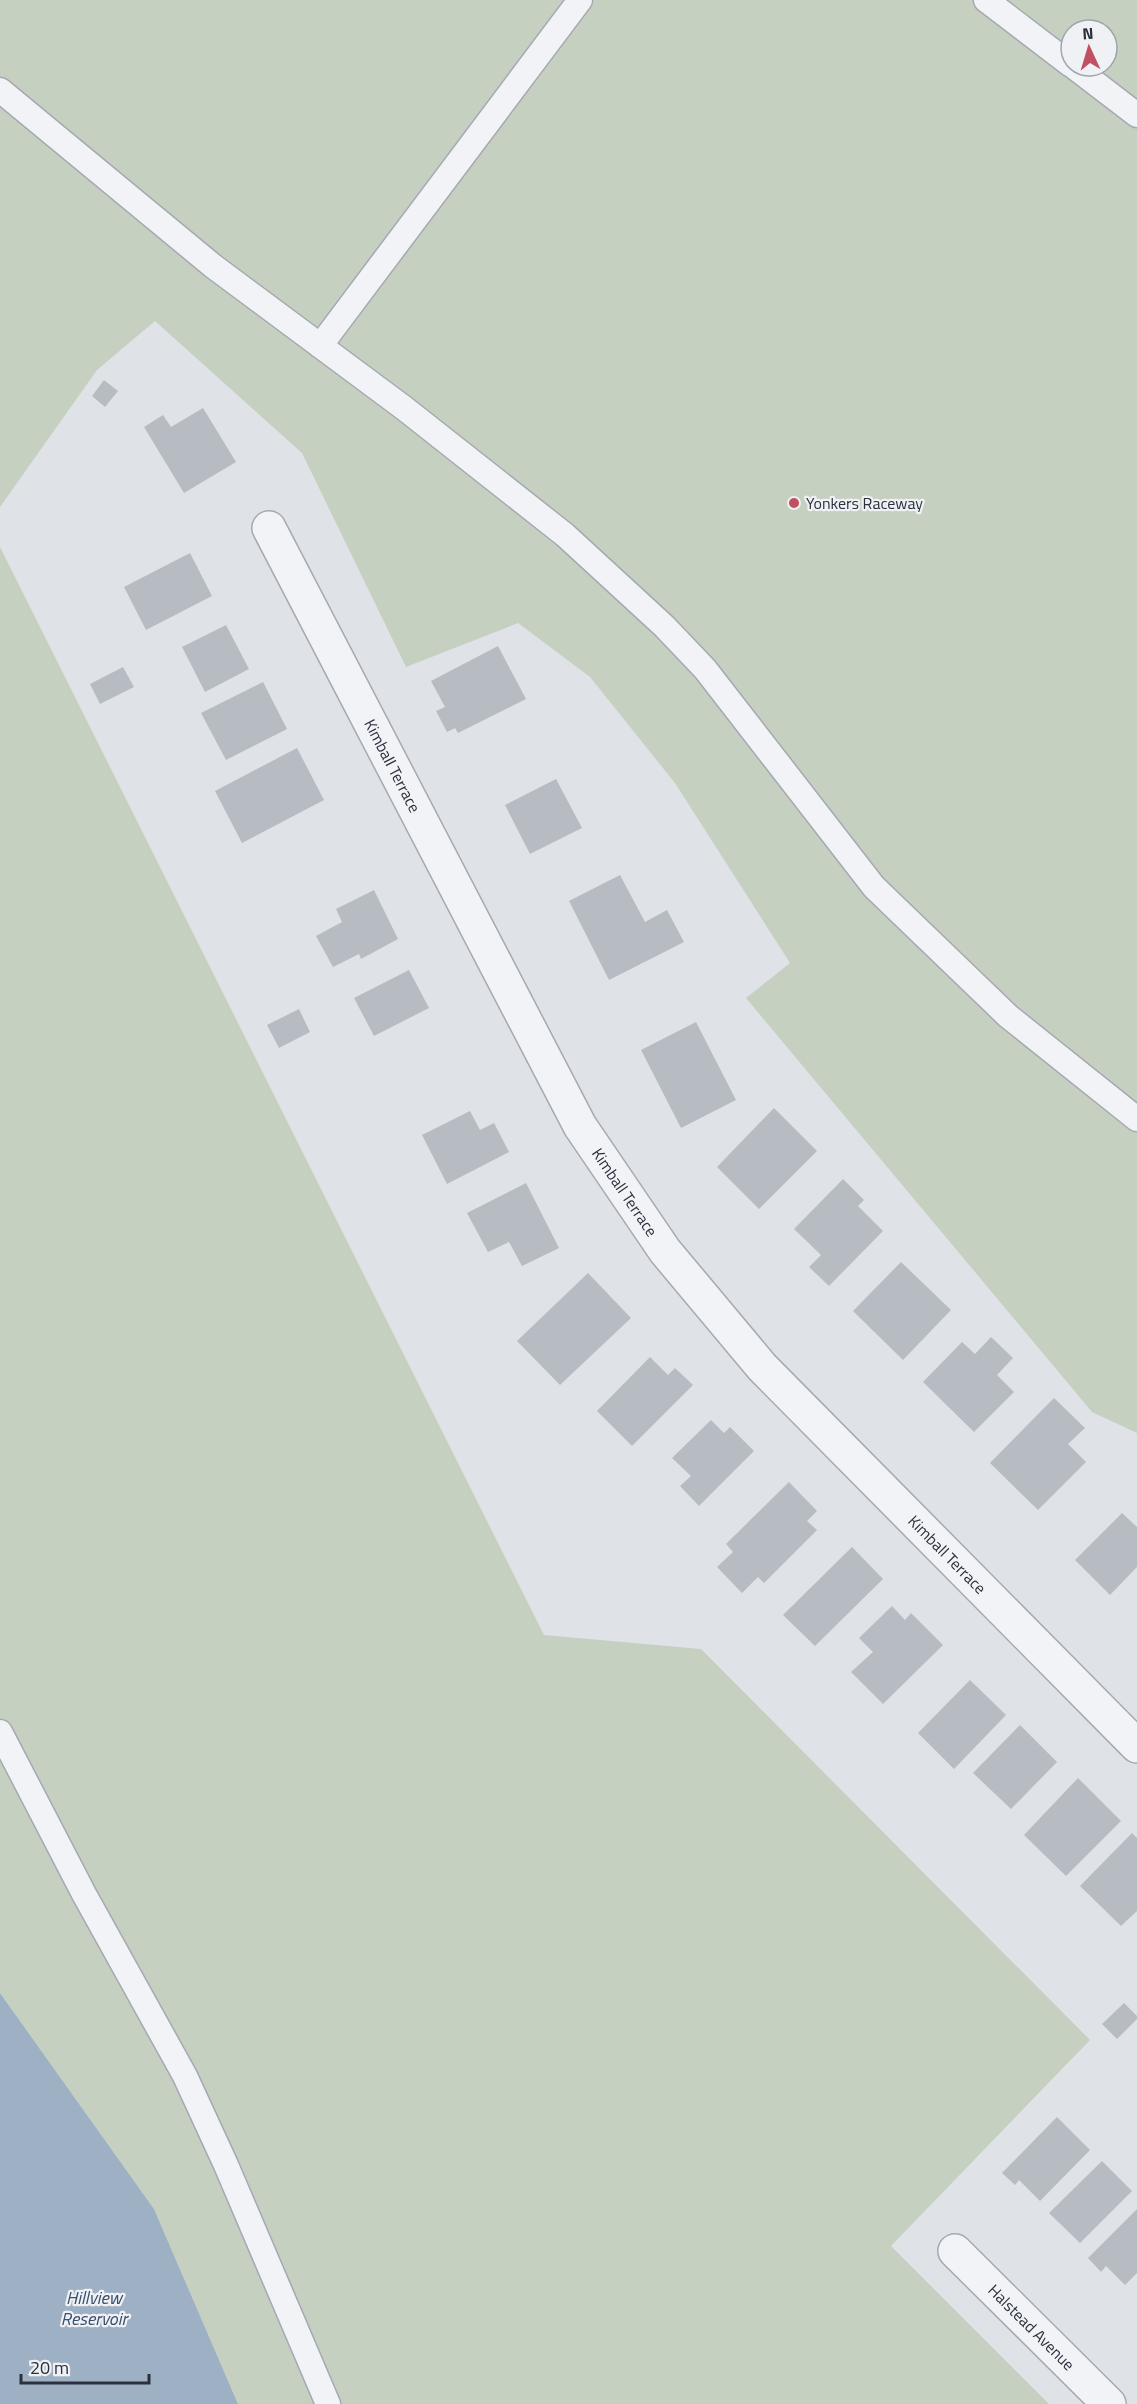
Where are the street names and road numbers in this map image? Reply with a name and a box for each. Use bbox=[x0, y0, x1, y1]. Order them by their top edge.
street label: Kimball Terrace bbox=[358, 715, 427, 817]
street label: Kimball Terrace bbox=[586, 1143, 664, 1241]
street label: Kimball Terrace bbox=[903, 1509, 992, 1599]
street label: Halstead Avenue bbox=[983, 2278, 1080, 2376]

